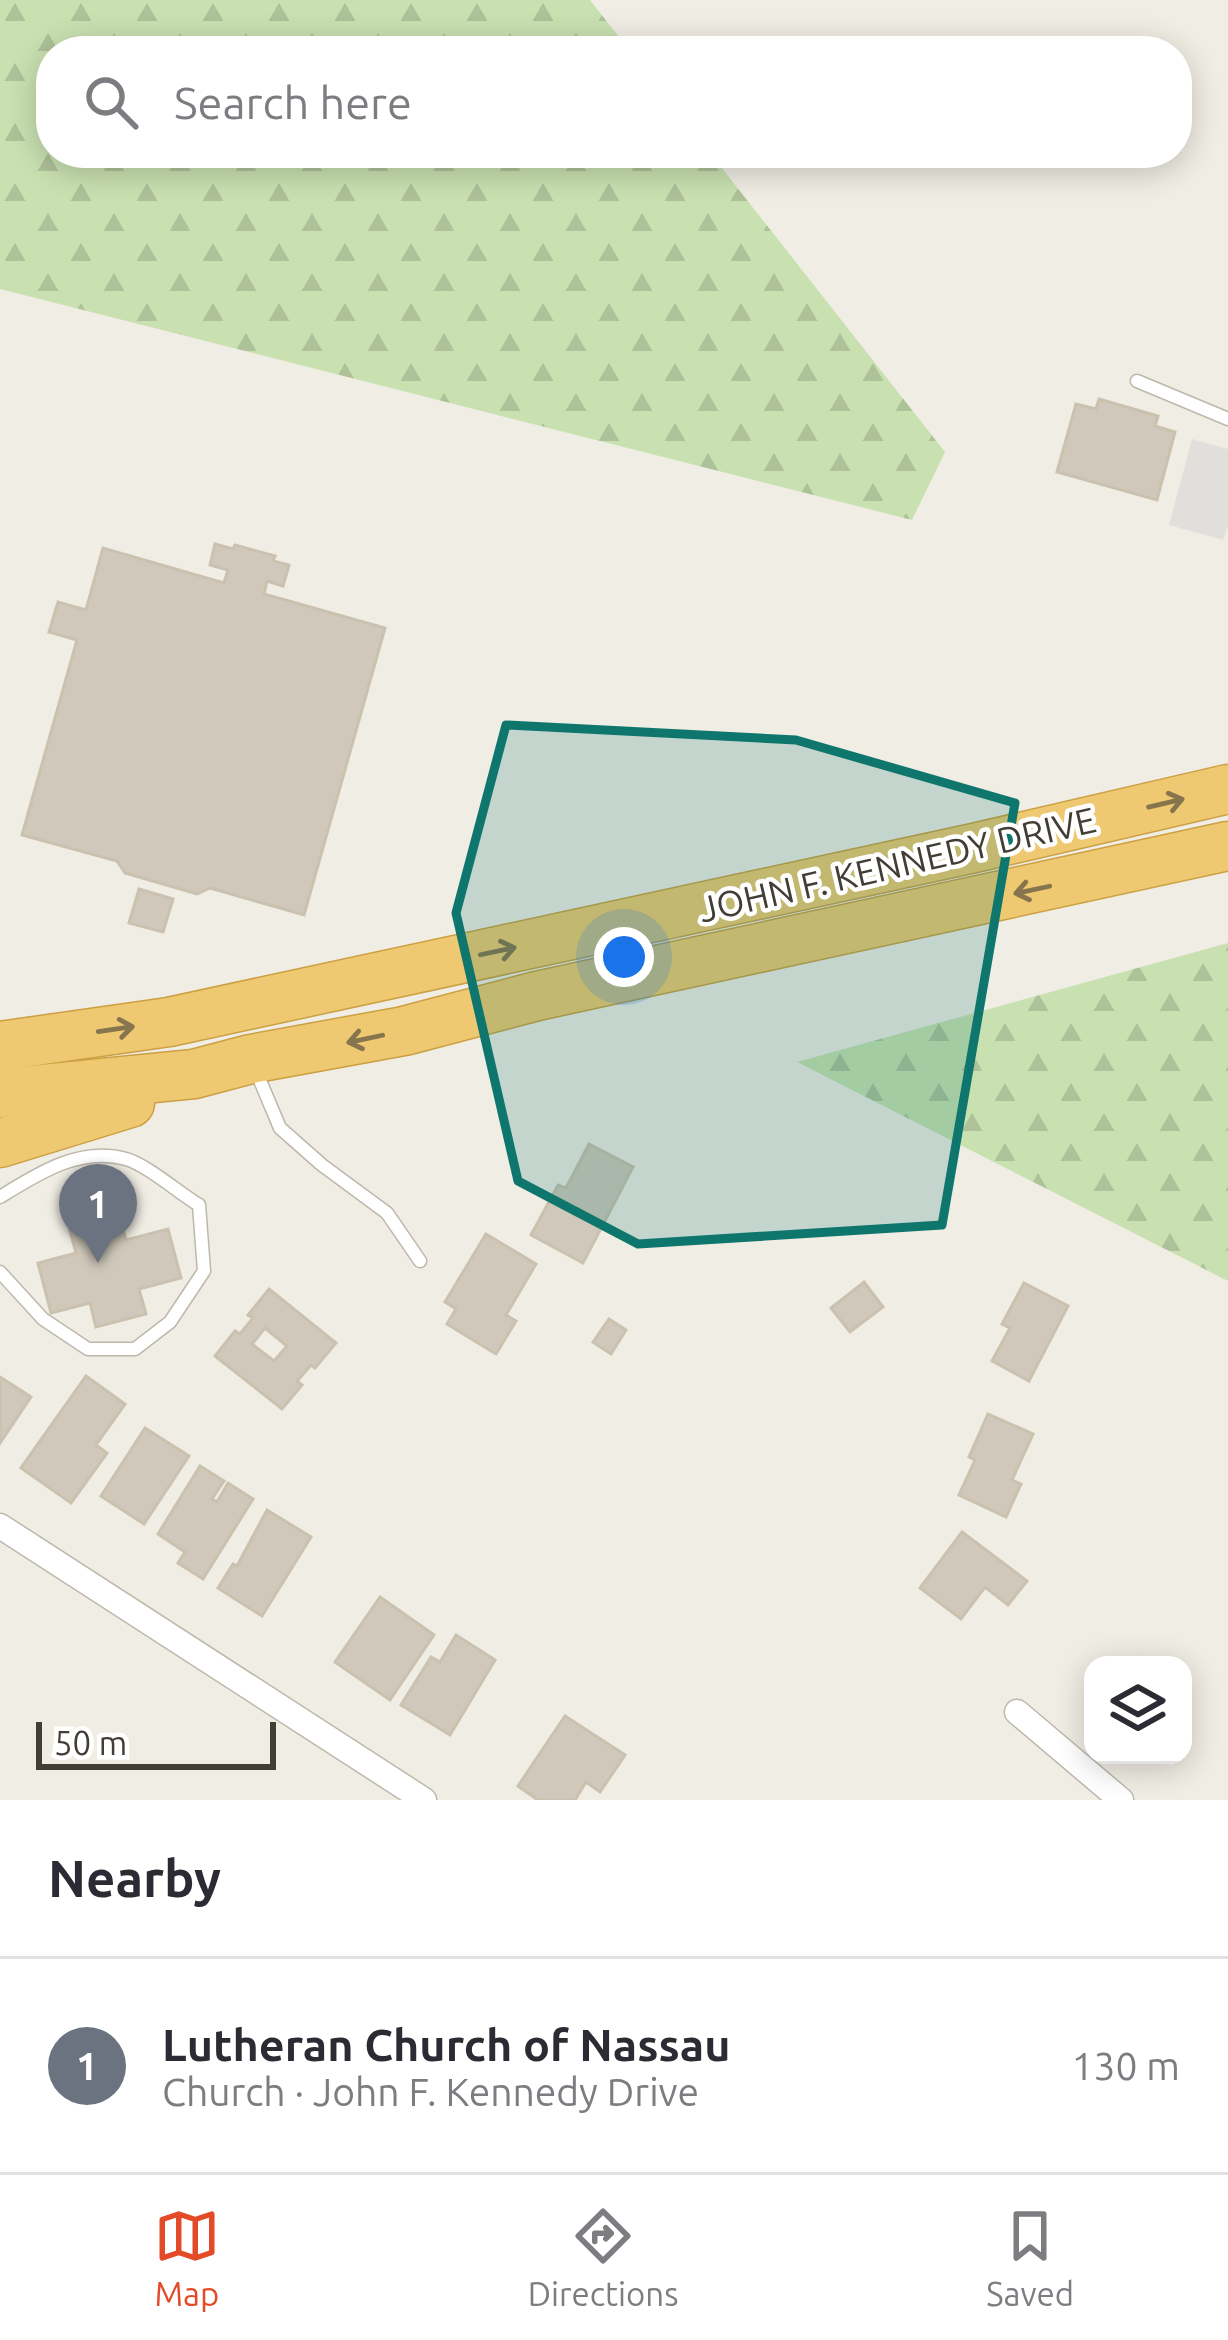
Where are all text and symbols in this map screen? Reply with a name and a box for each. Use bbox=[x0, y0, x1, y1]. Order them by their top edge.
search box bbox=[36, 36, 1192, 168]
icon: search bbox=[78, 69, 144, 135]
text: Search here bbox=[174, 77, 412, 128]
one-way arrow bbox=[1146, 791, 1184, 814]
street label: JOHN F. KENNEDY DRIVE bbox=[695, 798, 1099, 930]
one-way arrow bbox=[1013, 879, 1051, 902]
your location bbox=[594, 927, 654, 987]
one-way arrow bbox=[478, 939, 516, 962]
one-way arrow bbox=[96, 1018, 135, 1040]
one-way arrow bbox=[346, 1029, 384, 1052]
pin: 1 bbox=[59, 1164, 137, 1263]
map controls bbox=[1084, 1656, 1192, 1764]
button: layers bbox=[1084, 1656, 1192, 1764]
scale bar bbox=[36, 1716, 276, 1769]
text: 50 m bbox=[54, 1724, 127, 1761]
text: Nearby bbox=[48, 1849, 221, 1907]
text: Lutheran Church of Nassau bbox=[162, 2019, 730, 2070]
text: 1 bbox=[76, 2044, 98, 2087]
text: 130 m bbox=[1071, 2044, 1180, 2087]
text: Church · John F. Kennedy Drive bbox=[162, 2070, 699, 2113]
tab: Map bbox=[154, 2203, 220, 2312]
tab: Directions bbox=[528, 2203, 678, 2312]
tab: Saved bbox=[986, 2203, 1074, 2312]

